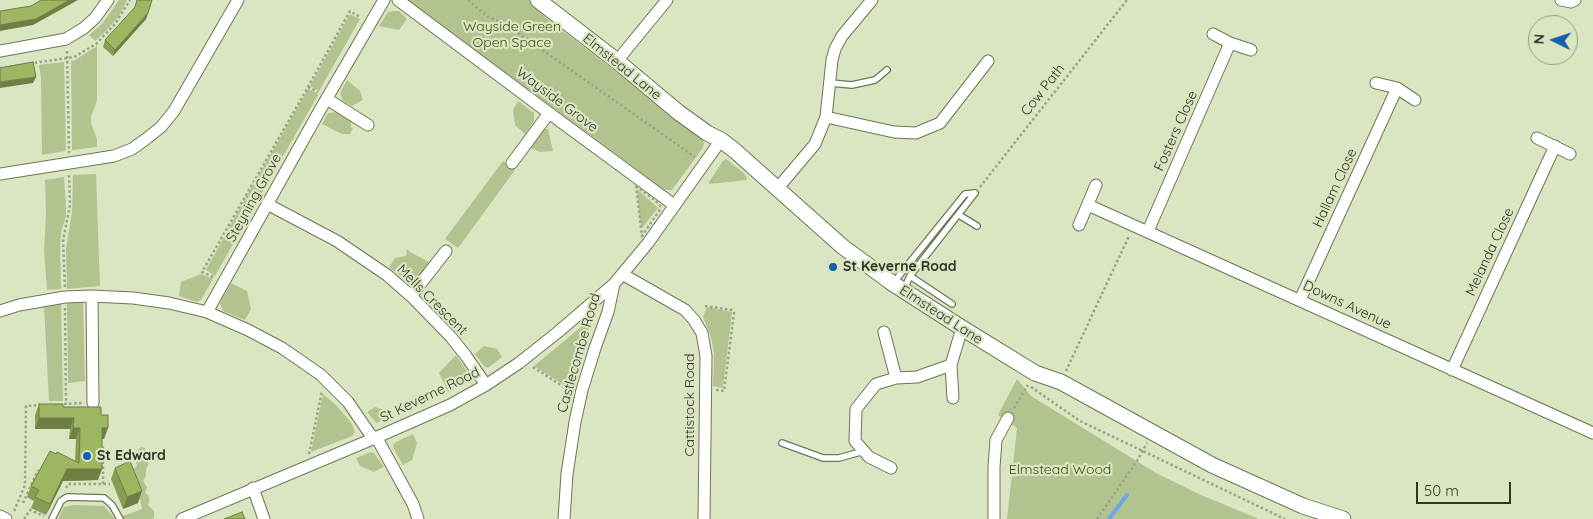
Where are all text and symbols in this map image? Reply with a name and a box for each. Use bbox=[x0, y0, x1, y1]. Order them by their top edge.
north arrow bbox=[1528, 15, 1578, 65]
park label: Wayside Green Open Space bbox=[463, 19, 561, 52]
street label: Elmstead Lane bbox=[579, 30, 665, 104]
text: N bbox=[1530, 33, 1548, 45]
street label: Cow Path bbox=[1017, 61, 1069, 119]
street label: Wayside Grove bbox=[513, 64, 601, 136]
street label: Fosters Close bbox=[1151, 88, 1201, 174]
street label: Hallam Close bbox=[1309, 146, 1361, 230]
street label: Steyning Grove bbox=[223, 151, 285, 245]
street label: Melanda Close bbox=[1462, 205, 1518, 299]
place label: St Keverne Road bbox=[843, 259, 957, 275]
street label: Mells Crescent bbox=[393, 261, 471, 339]
marker: St Keverne Road bbox=[827, 261, 839, 273]
street label: Downs Avenue bbox=[1300, 277, 1394, 333]
street label: Elmstead Lane bbox=[896, 282, 986, 348]
street label: Castlecombe Road bbox=[554, 291, 604, 415]
street label: Cattistock Road bbox=[682, 353, 698, 457]
street label: St Keverne Road bbox=[378, 364, 482, 426]
place label: St Edward bbox=[97, 448, 166, 464]
marker: St Edward bbox=[81, 450, 93, 462]
park label: Elmstead Wood bbox=[1009, 462, 1111, 478]
scale bar bbox=[1418, 472, 1513, 504]
text: 50 m bbox=[1424, 481, 1459, 500]

